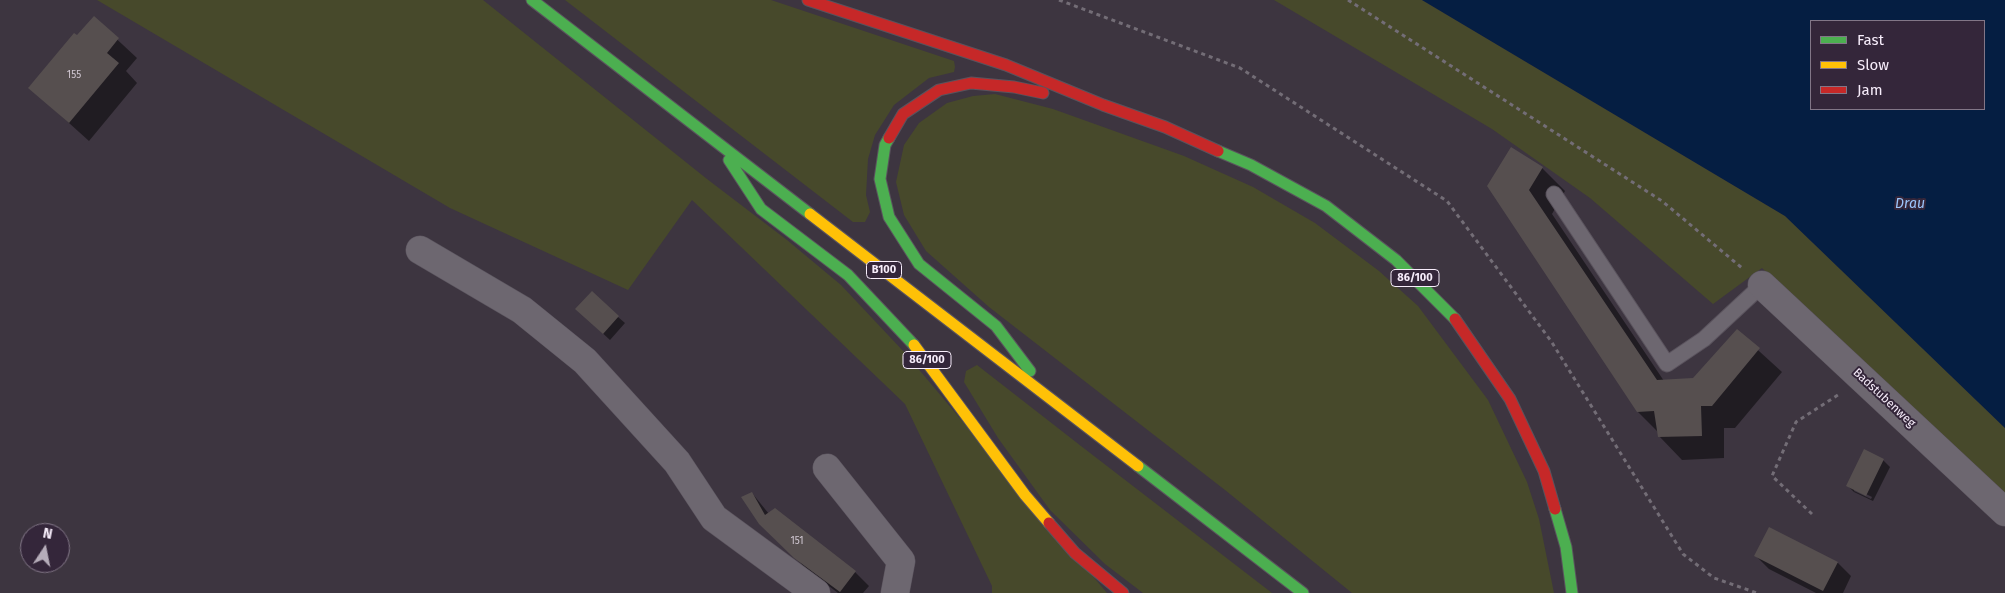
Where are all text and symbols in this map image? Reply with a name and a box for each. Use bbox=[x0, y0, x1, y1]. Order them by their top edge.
legend bbox=[1810, 20, 1985, 110]
text: Fast bbox=[1857, 31, 1884, 49]
text: Slow bbox=[1857, 56, 1889, 74]
house number: 155 bbox=[67, 69, 81, 81]
text: Jam bbox=[1857, 81, 1883, 99]
water label: Drau bbox=[1895, 196, 1925, 212]
road number: B100 bbox=[866, 262, 902, 278]
road number: 86/100 bbox=[1391, 270, 1439, 286]
road number: 86/100 bbox=[903, 352, 951, 368]
street label: Badstubenweg bbox=[1850, 365, 1918, 431]
north arrow bbox=[20, 523, 70, 573]
text: N bbox=[42, 525, 54, 543]
house number: 151 bbox=[790, 535, 804, 547]

